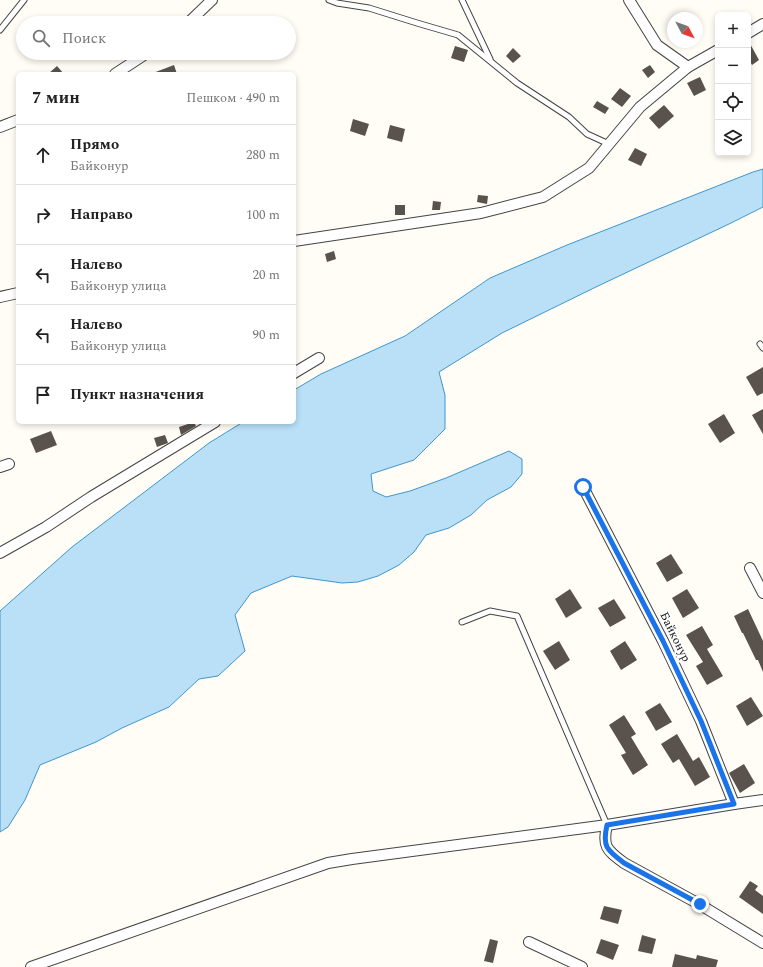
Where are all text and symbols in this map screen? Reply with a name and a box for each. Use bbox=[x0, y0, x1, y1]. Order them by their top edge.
north arrow bbox=[667, 12, 703, 48]
map controls bbox=[715, 12, 751, 156]
button: + bbox=[715, 12, 751, 48]
search box bbox=[16, 16, 296, 60]
icon: search bbox=[30, 27, 52, 49]
text: Поиск bbox=[62, 27, 106, 50]
button: − bbox=[715, 48, 751, 84]
button: locate bbox=[715, 84, 751, 120]
text: 7 мин bbox=[32, 85, 80, 111]
text: Пешком · 490 m bbox=[186, 88, 280, 108]
button: layers bbox=[715, 120, 751, 156]
text: Прямо bbox=[70, 133, 119, 156]
icon: ahead bbox=[32, 144, 54, 166]
text: 280 m bbox=[246, 145, 280, 165]
text: Байконур bbox=[70, 156, 128, 176]
text: Направо bbox=[70, 203, 133, 226]
icon: right bbox=[32, 204, 54, 226]
text: 100 m bbox=[246, 205, 280, 225]
text: Налево bbox=[70, 253, 123, 276]
icon: left bbox=[32, 264, 54, 286]
text: 20 m bbox=[253, 265, 280, 285]
text: Байконур улица bbox=[70, 276, 167, 296]
text: Налево bbox=[70, 313, 123, 336]
icon: left bbox=[32, 324, 54, 346]
text: 90 m bbox=[253, 325, 280, 345]
text: Байконур улица bbox=[70, 336, 167, 356]
text: Пункт назначения bbox=[70, 383, 204, 406]
icon: arrive bbox=[32, 384, 54, 406]
route start bbox=[574, 478, 592, 496]
street label: Байконур bbox=[655, 609, 695, 666]
route end bbox=[691, 895, 709, 913]

